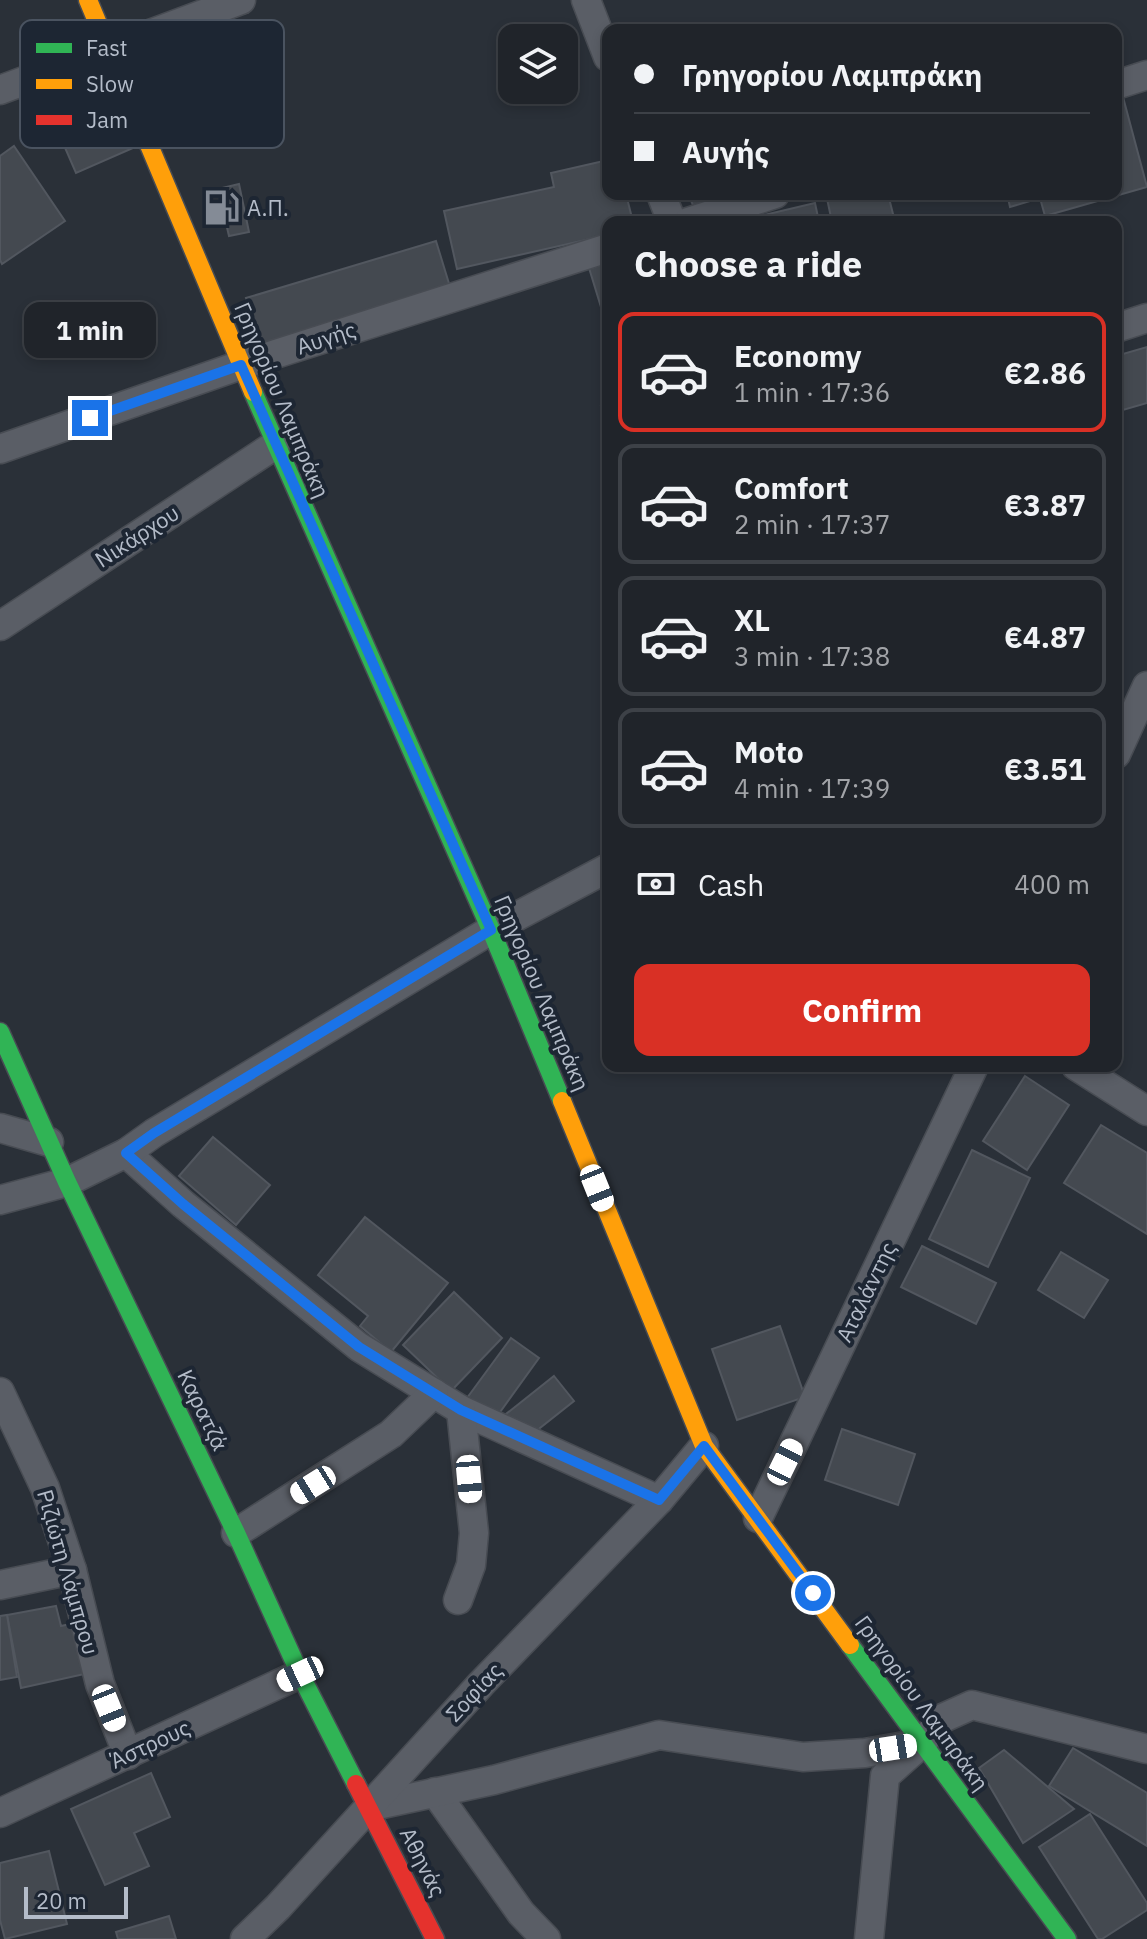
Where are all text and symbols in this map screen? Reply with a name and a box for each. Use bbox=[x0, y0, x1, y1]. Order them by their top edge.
legend bbox=[20, 20, 284, 148]
map controls bbox=[498, 24, 578, 104]
button: layers bbox=[498, 24, 578, 104]
text: Fast bbox=[86, 33, 127, 62]
text: Γρηγορίου Λαμπράκη bbox=[682, 55, 982, 94]
text: Slow bbox=[86, 69, 134, 98]
text: Jam bbox=[86, 105, 128, 134]
text: Αυγής bbox=[682, 132, 770, 171]
fuel station icon: Α.Π. bbox=[202, 189, 240, 227]
place label: Α.Π. bbox=[247, 193, 289, 222]
text: Choose a ride bbox=[634, 240, 862, 287]
street label: Γρηγορίου Λαμπράκη bbox=[228, 298, 337, 502]
callout: 1 min bbox=[24, 302, 156, 358]
text: 1 min bbox=[56, 313, 124, 347]
street label: Αυγής bbox=[292, 314, 359, 361]
icon: car bbox=[638, 336, 710, 408]
text: Economy bbox=[734, 336, 862, 375]
text: €2.86 bbox=[1004, 353, 1086, 392]
text: 1 min · 17:36 bbox=[734, 375, 890, 409]
route end bbox=[72, 400, 108, 436]
icon: car bbox=[638, 468, 710, 540]
text: Comfort bbox=[734, 468, 849, 507]
text: €3.87 bbox=[1004, 485, 1086, 524]
street label: Νικάρχου bbox=[89, 498, 184, 574]
text: 2 min · 17:37 bbox=[734, 507, 890, 541]
icon: car bbox=[638, 600, 710, 672]
text: XL bbox=[734, 600, 770, 639]
text: €4.87 bbox=[1004, 617, 1086, 656]
text: 3 min · 17:38 bbox=[734, 639, 890, 673]
icon: car bbox=[638, 732, 710, 804]
text: Moto bbox=[734, 732, 804, 771]
text: €3.51 bbox=[1004, 749, 1086, 788]
text: 4 min · 17:39 bbox=[734, 771, 890, 805]
icon: cash bbox=[634, 862, 678, 906]
text: Cash bbox=[698, 865, 764, 904]
text: 400 m bbox=[1014, 867, 1090, 901]
street label: Γρηγορίου Λαμπράκη bbox=[488, 891, 597, 1095]
button: Confirm bbox=[634, 964, 1090, 1056]
car bbox=[577, 1161, 617, 1215]
street label: Αταλάντης bbox=[829, 1237, 902, 1347]
street label: Καρατζά bbox=[171, 1364, 235, 1455]
car bbox=[764, 1435, 806, 1489]
car bbox=[455, 1454, 483, 1504]
car bbox=[286, 1462, 340, 1508]
street label: Ριζιώτη Λάμπρου bbox=[31, 1486, 106, 1658]
route start bbox=[795, 1575, 831, 1611]
street label: Γρηγορίου Λαμπράκη bbox=[849, 1609, 996, 1796]
car bbox=[273, 1653, 327, 1695]
street label: Σοφίας bbox=[439, 1656, 508, 1727]
car bbox=[89, 1681, 129, 1735]
street label: Άστρους bbox=[105, 1712, 194, 1775]
car bbox=[867, 1732, 919, 1764]
street label: Αθηνάς bbox=[394, 1822, 453, 1901]
scale bar bbox=[24, 1883, 128, 1919]
text: 20 m bbox=[36, 1886, 87, 1915]

